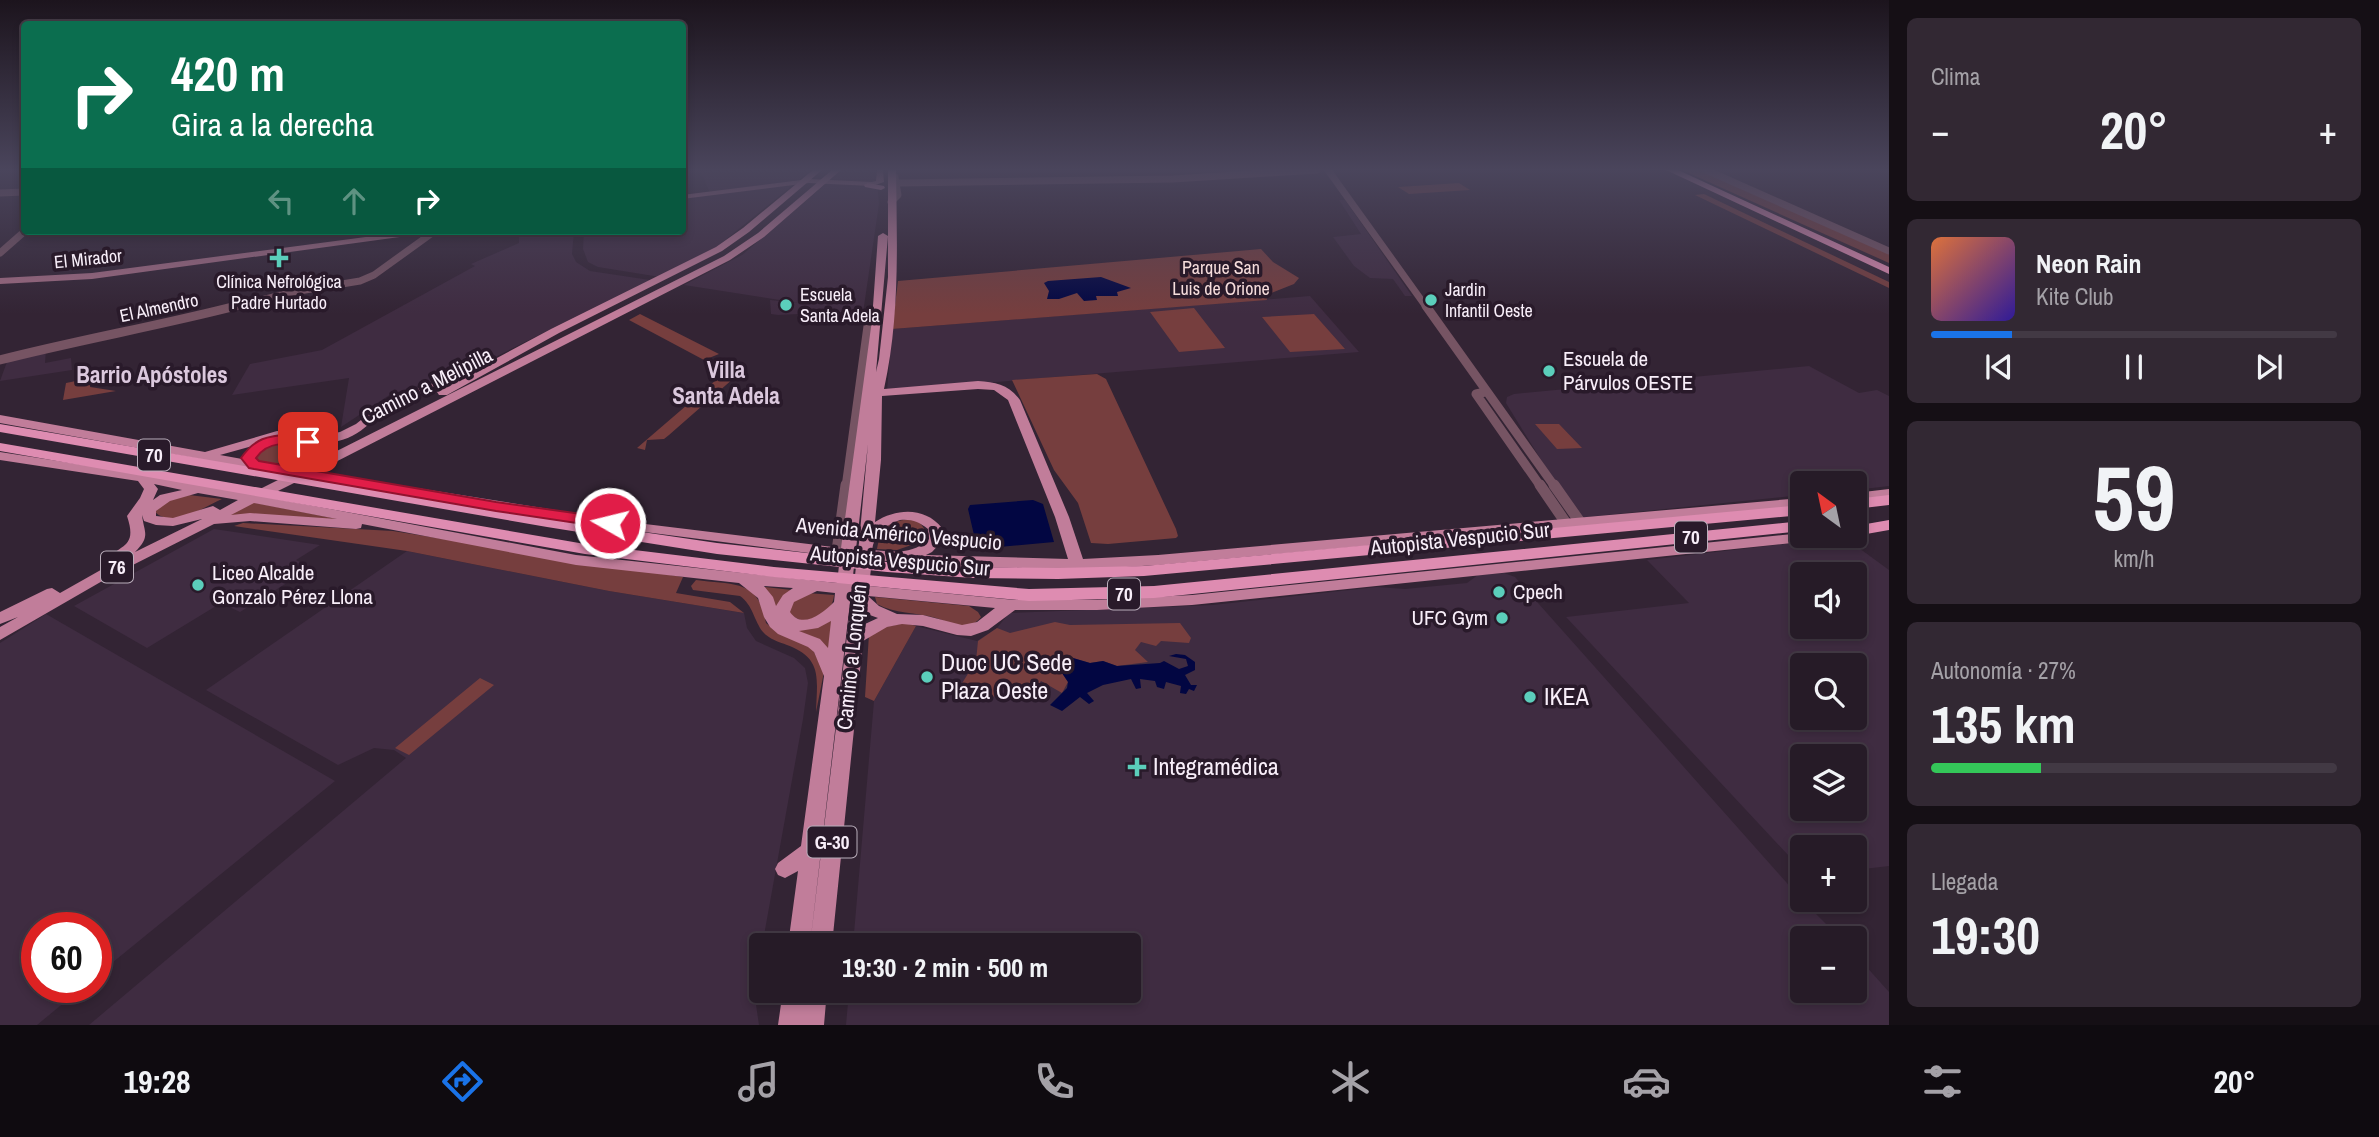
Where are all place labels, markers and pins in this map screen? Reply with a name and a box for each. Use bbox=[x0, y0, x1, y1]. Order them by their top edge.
marker: Clínica Nefrológica Padre Hurtado bbox=[269, 248, 289, 268]
place label: Clínica Nefrológica Padre Hurtado bbox=[216, 269, 342, 315]
place label: Jardin Infantil Oeste bbox=[1445, 277, 1533, 323]
place label: Escuela Santa Adela bbox=[800, 282, 880, 328]
marker: Jardin Infantil Oeste bbox=[1423, 292, 1439, 308]
marker: Escuela Santa Adela bbox=[778, 297, 794, 313]
place label: Escuela de Párvulos OESTE bbox=[1563, 344, 1693, 397]
marker: Escuela de Párvulos OESTE bbox=[1541, 363, 1557, 379]
pin bbox=[278, 412, 338, 472]
place label: Liceo Alcalde Gonzalo Pérez Llona bbox=[212, 558, 373, 611]
marker: Liceo Alcalde Gonzalo Pérez Llona bbox=[190, 577, 206, 593]
place label: Cpech bbox=[1513, 577, 1563, 606]
marker: Cpech bbox=[1491, 584, 1507, 600]
place label: UFC Gym bbox=[1411, 603, 1488, 632]
marker: UFC Gym bbox=[1494, 610, 1510, 626]
place label: Duoc UC Sede Plaza Oeste bbox=[941, 646, 1072, 706]
marker: Duoc UC Sede Plaza Oeste bbox=[919, 669, 935, 685]
place label: IKEA bbox=[1544, 680, 1590, 712]
marker: IKEA bbox=[1522, 689, 1538, 705]
place label: Integramédica bbox=[1153, 750, 1279, 782]
marker: Integramédica bbox=[1127, 757, 1147, 777]

